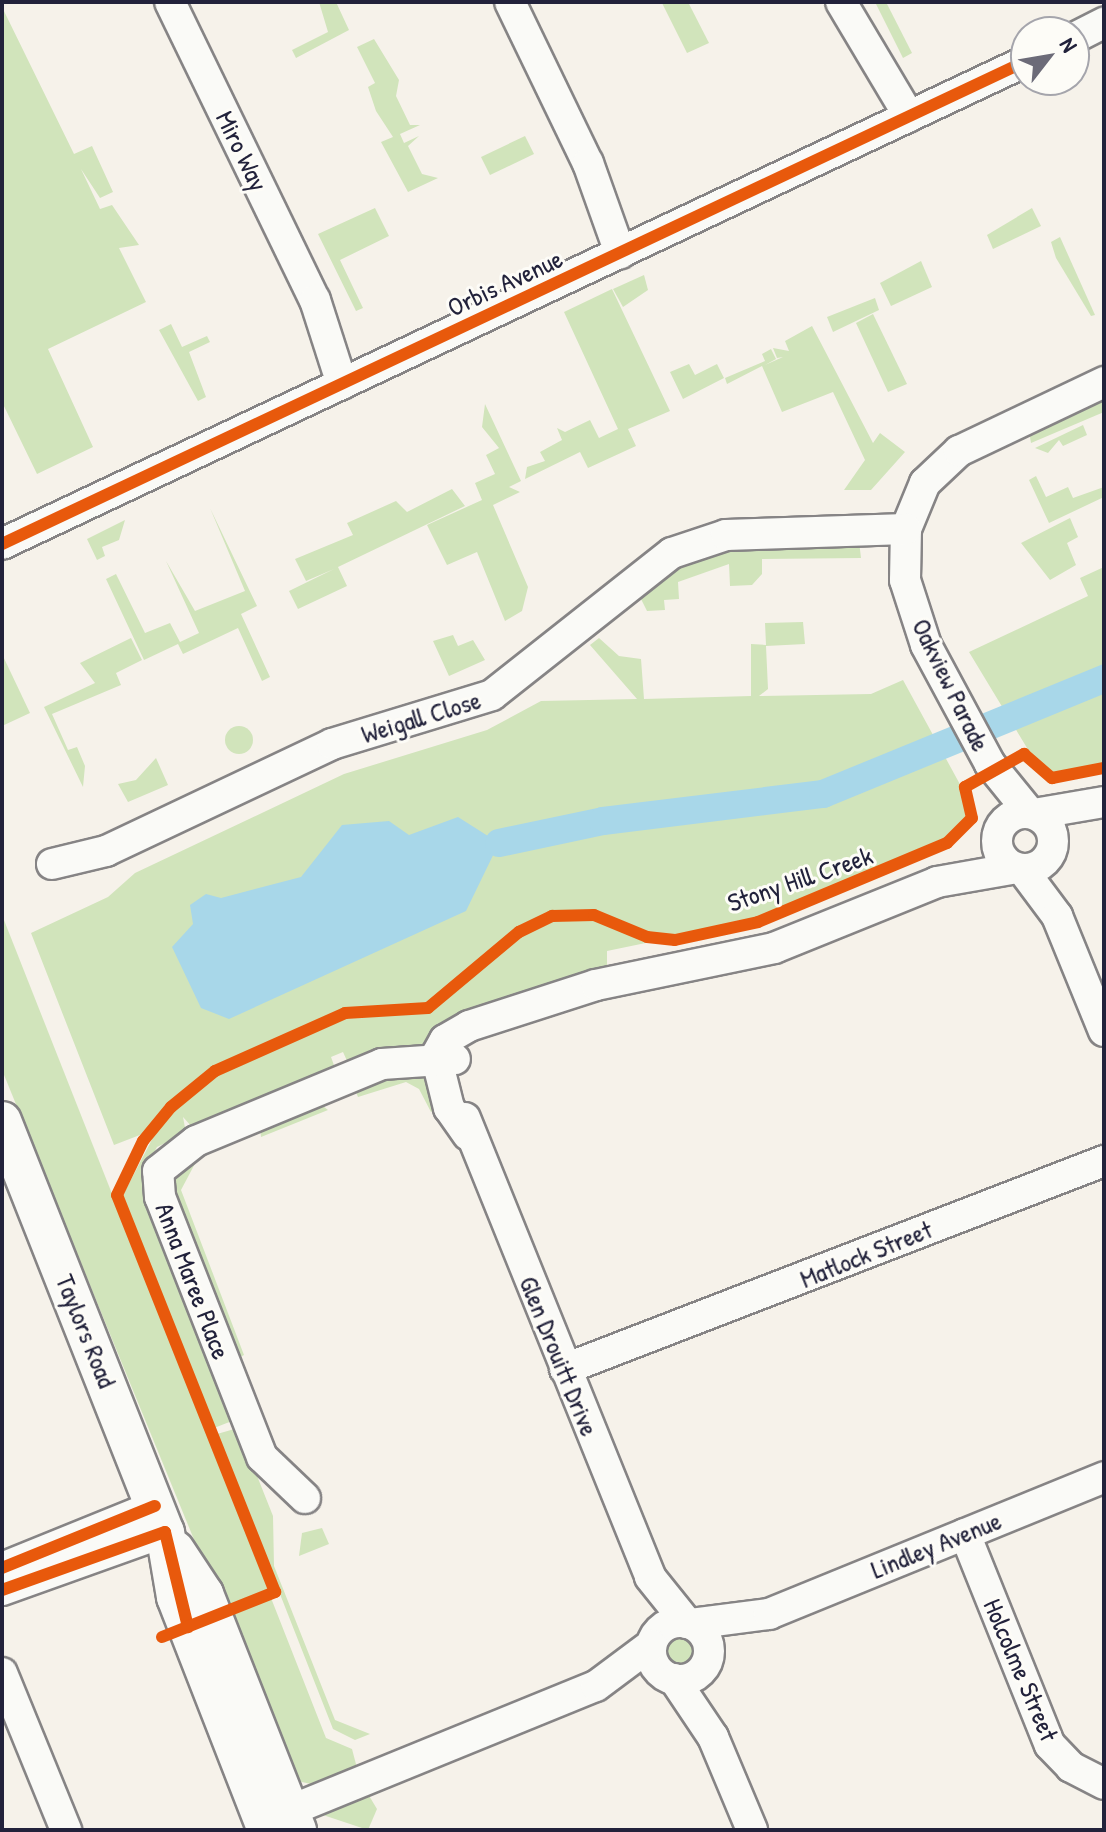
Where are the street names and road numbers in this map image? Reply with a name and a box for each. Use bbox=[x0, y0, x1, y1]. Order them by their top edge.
street label: Miro Way bbox=[209, 106, 275, 196]
street label: Orbis Avenue bbox=[443, 243, 567, 323]
street label: Oakview Parade bbox=[906, 614, 996, 756]
street label: Weigall Close bbox=[358, 684, 484, 750]
street label: Stony Hill Creek bbox=[724, 840, 876, 918]
street label: Anna Maree Place bbox=[149, 1199, 237, 1363]
street label: Matlock Street bbox=[796, 1213, 936, 1295]
street label: Taylors Road bbox=[49, 1270, 123, 1392]
street label: Glen Drouitt Drive bbox=[513, 1272, 605, 1440]
street label: Lindley Avenue bbox=[866, 1505, 1006, 1585]
street label: Holcolme Street bbox=[977, 1594, 1065, 1746]

